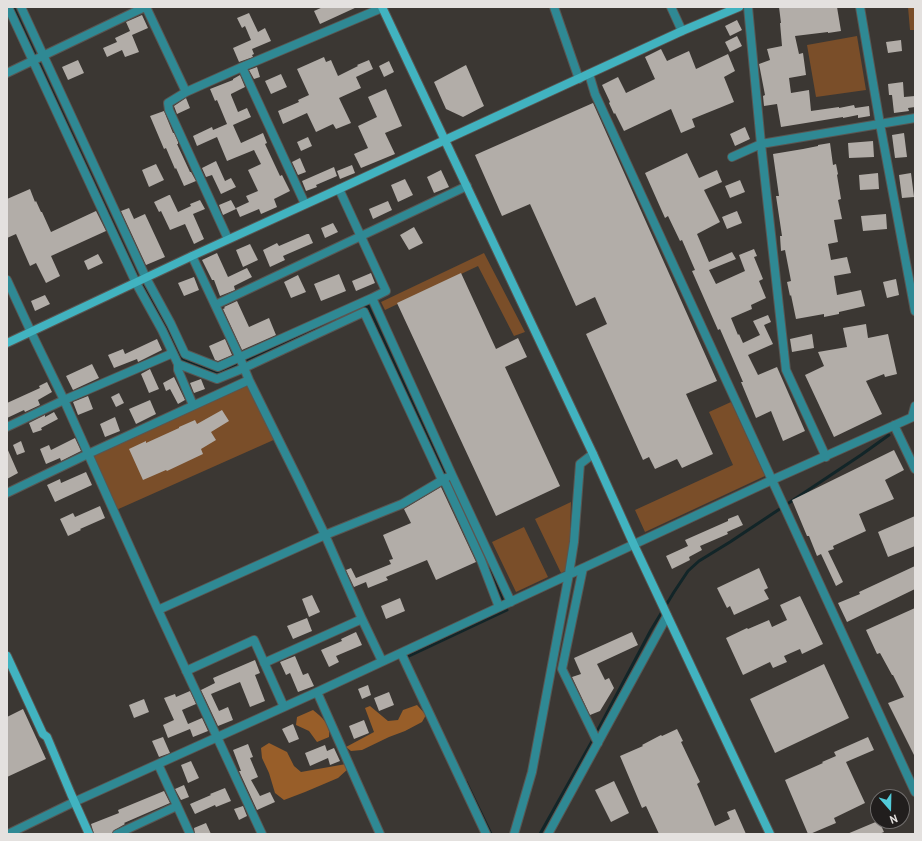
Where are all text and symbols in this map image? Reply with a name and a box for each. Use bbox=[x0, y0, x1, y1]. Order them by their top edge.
north arrow bbox=[870, 789, 910, 829]
text: N bbox=[888, 812, 900, 827]

